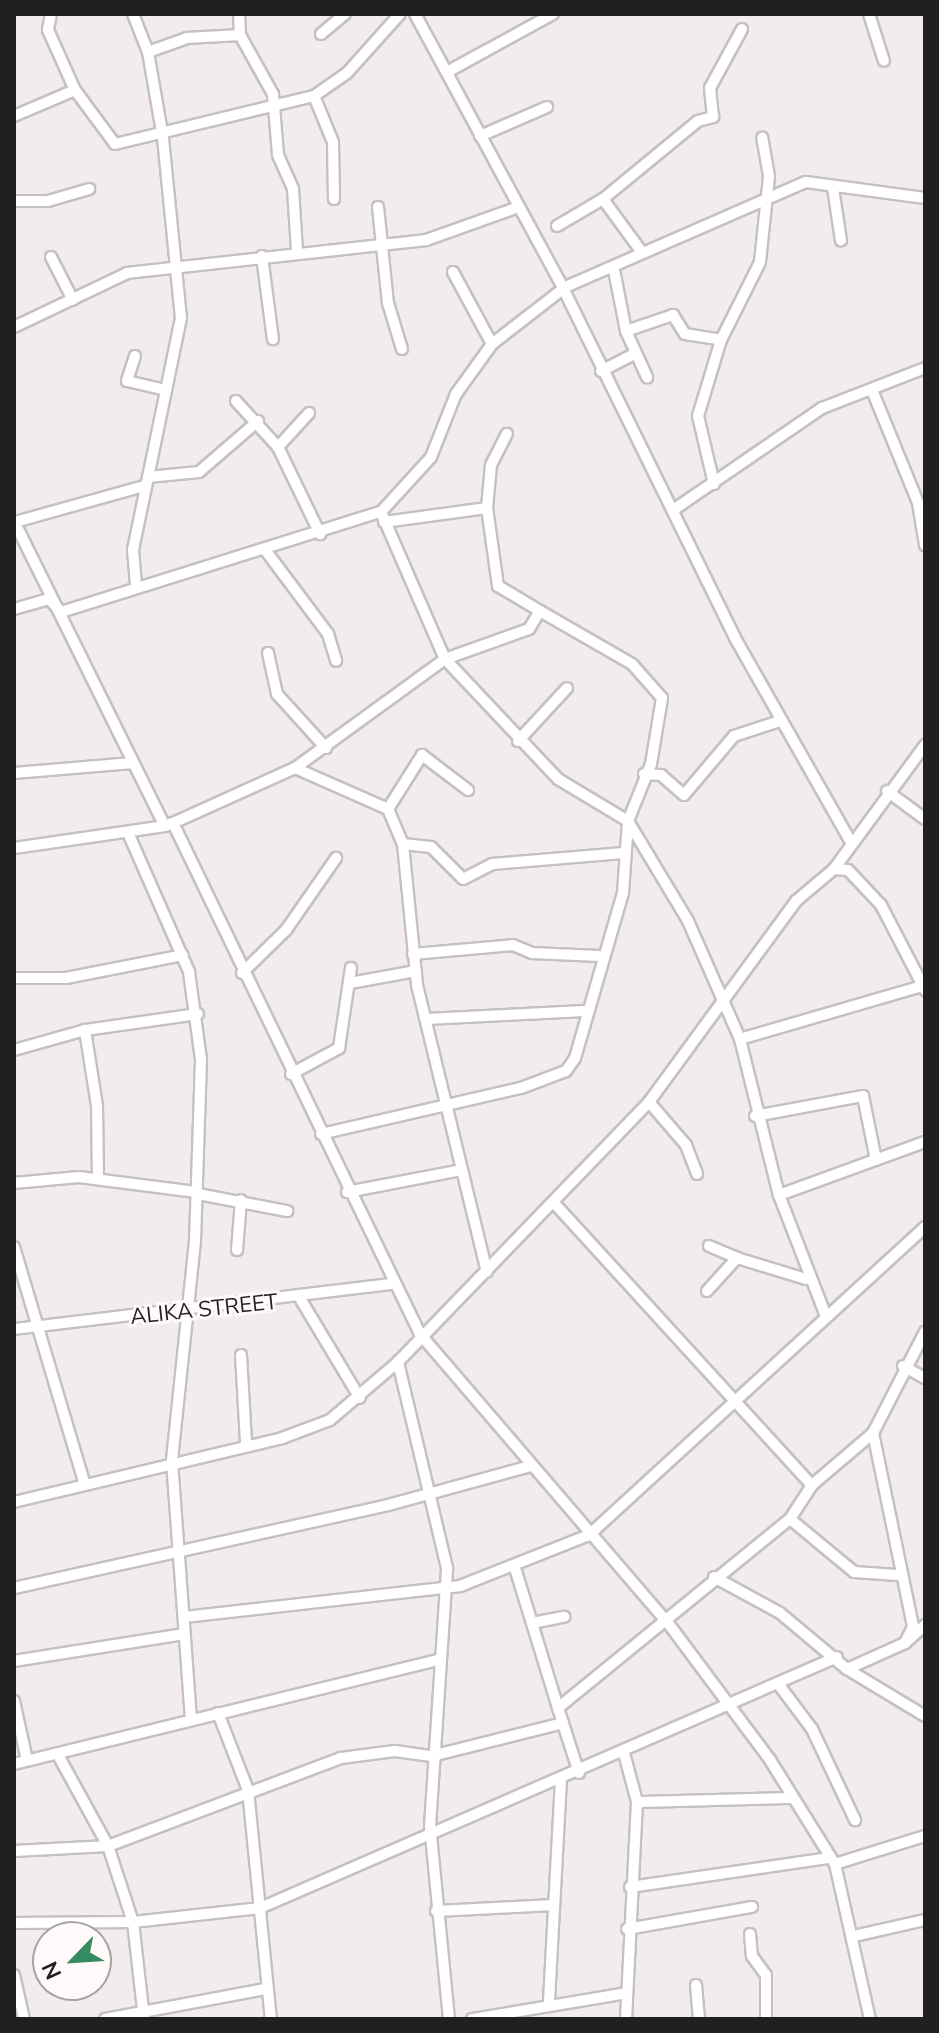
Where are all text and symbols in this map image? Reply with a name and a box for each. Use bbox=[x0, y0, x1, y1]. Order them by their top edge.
street label: ALIKA STREET bbox=[129, 1289, 279, 1331]
north arrow bbox=[32, 1921, 112, 2001]
text: N bbox=[35, 1956, 69, 1984]

